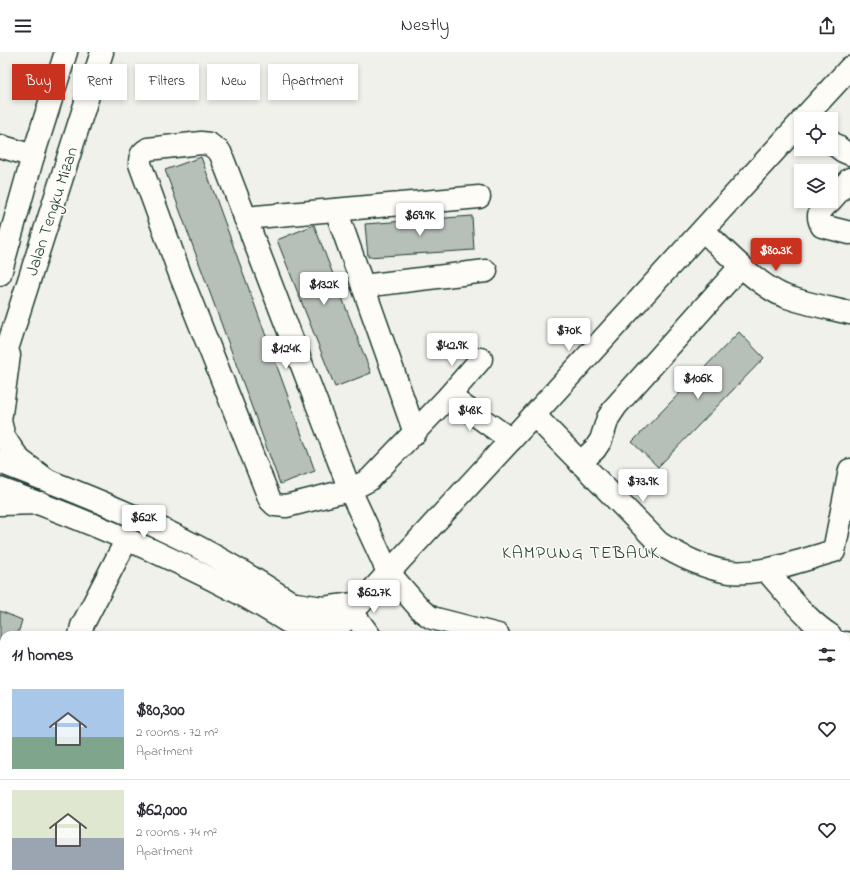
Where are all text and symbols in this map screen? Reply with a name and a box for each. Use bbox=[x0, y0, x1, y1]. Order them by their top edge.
text: Nestly bbox=[401, 13, 449, 39]
icon: menu bbox=[12, 15, 34, 37]
icon: share bbox=[816, 15, 838, 37]
chip: Buy bbox=[12, 64, 65, 100]
chip: Rent bbox=[73, 64, 127, 100]
chip: Filters bbox=[135, 64, 199, 100]
chip: New bbox=[207, 64, 260, 100]
chip: Apartment bbox=[268, 64, 358, 100]
map controls bbox=[794, 112, 838, 208]
button: locate bbox=[794, 112, 838, 156]
street label: Jalan Tengku Mizan bbox=[20, 144, 87, 280]
button: layers bbox=[794, 164, 838, 208]
pin: $69.9K bbox=[387, 203, 453, 237]
text: $69.9K bbox=[405, 206, 435, 225]
pin: $80.3K bbox=[743, 238, 809, 272]
text: $80.3K bbox=[760, 241, 792, 260]
pin: $132K bbox=[296, 272, 352, 306]
text: $132K bbox=[309, 275, 339, 294]
pin: $70K bbox=[545, 318, 593, 352]
text: $70K bbox=[556, 321, 582, 340]
pin: $42.9K bbox=[419, 333, 485, 367]
pin: $124K bbox=[258, 336, 314, 370]
text: $42.9K bbox=[436, 336, 468, 355]
text: $124K bbox=[271, 339, 301, 358]
pin: $106K bbox=[670, 366, 726, 400]
text: $106K bbox=[683, 369, 713, 388]
pin: $48K bbox=[446, 398, 494, 432]
text: $48K bbox=[458, 401, 482, 420]
pin: $73.9K bbox=[610, 469, 676, 503]
text: $73.9K bbox=[627, 472, 659, 491]
pin: $62K bbox=[120, 505, 168, 539]
text: $62K bbox=[131, 508, 157, 527]
district label: KAMPUNG TEBAUK bbox=[502, 541, 660, 567]
pin: $62.7K bbox=[341, 580, 407, 614]
text: $62.7K bbox=[357, 583, 391, 602]
text: 11 homes bbox=[12, 643, 73, 668]
icon: filters bbox=[816, 644, 838, 666]
text: $80,300 bbox=[136, 698, 185, 723]
icon: home bbox=[44, 705, 92, 753]
icon: heart bbox=[816, 718, 838, 740]
text: 2 rooms · 72 m² bbox=[136, 723, 218, 742]
text: Apartment bbox=[136, 742, 193, 761]
text: $62,000 bbox=[136, 798, 187, 823]
icon: home bbox=[44, 806, 92, 854]
icon: heart bbox=[816, 819, 838, 841]
text: 2 rooms · 74 m² bbox=[136, 823, 217, 842]
text: Apartment bbox=[136, 842, 193, 861]

